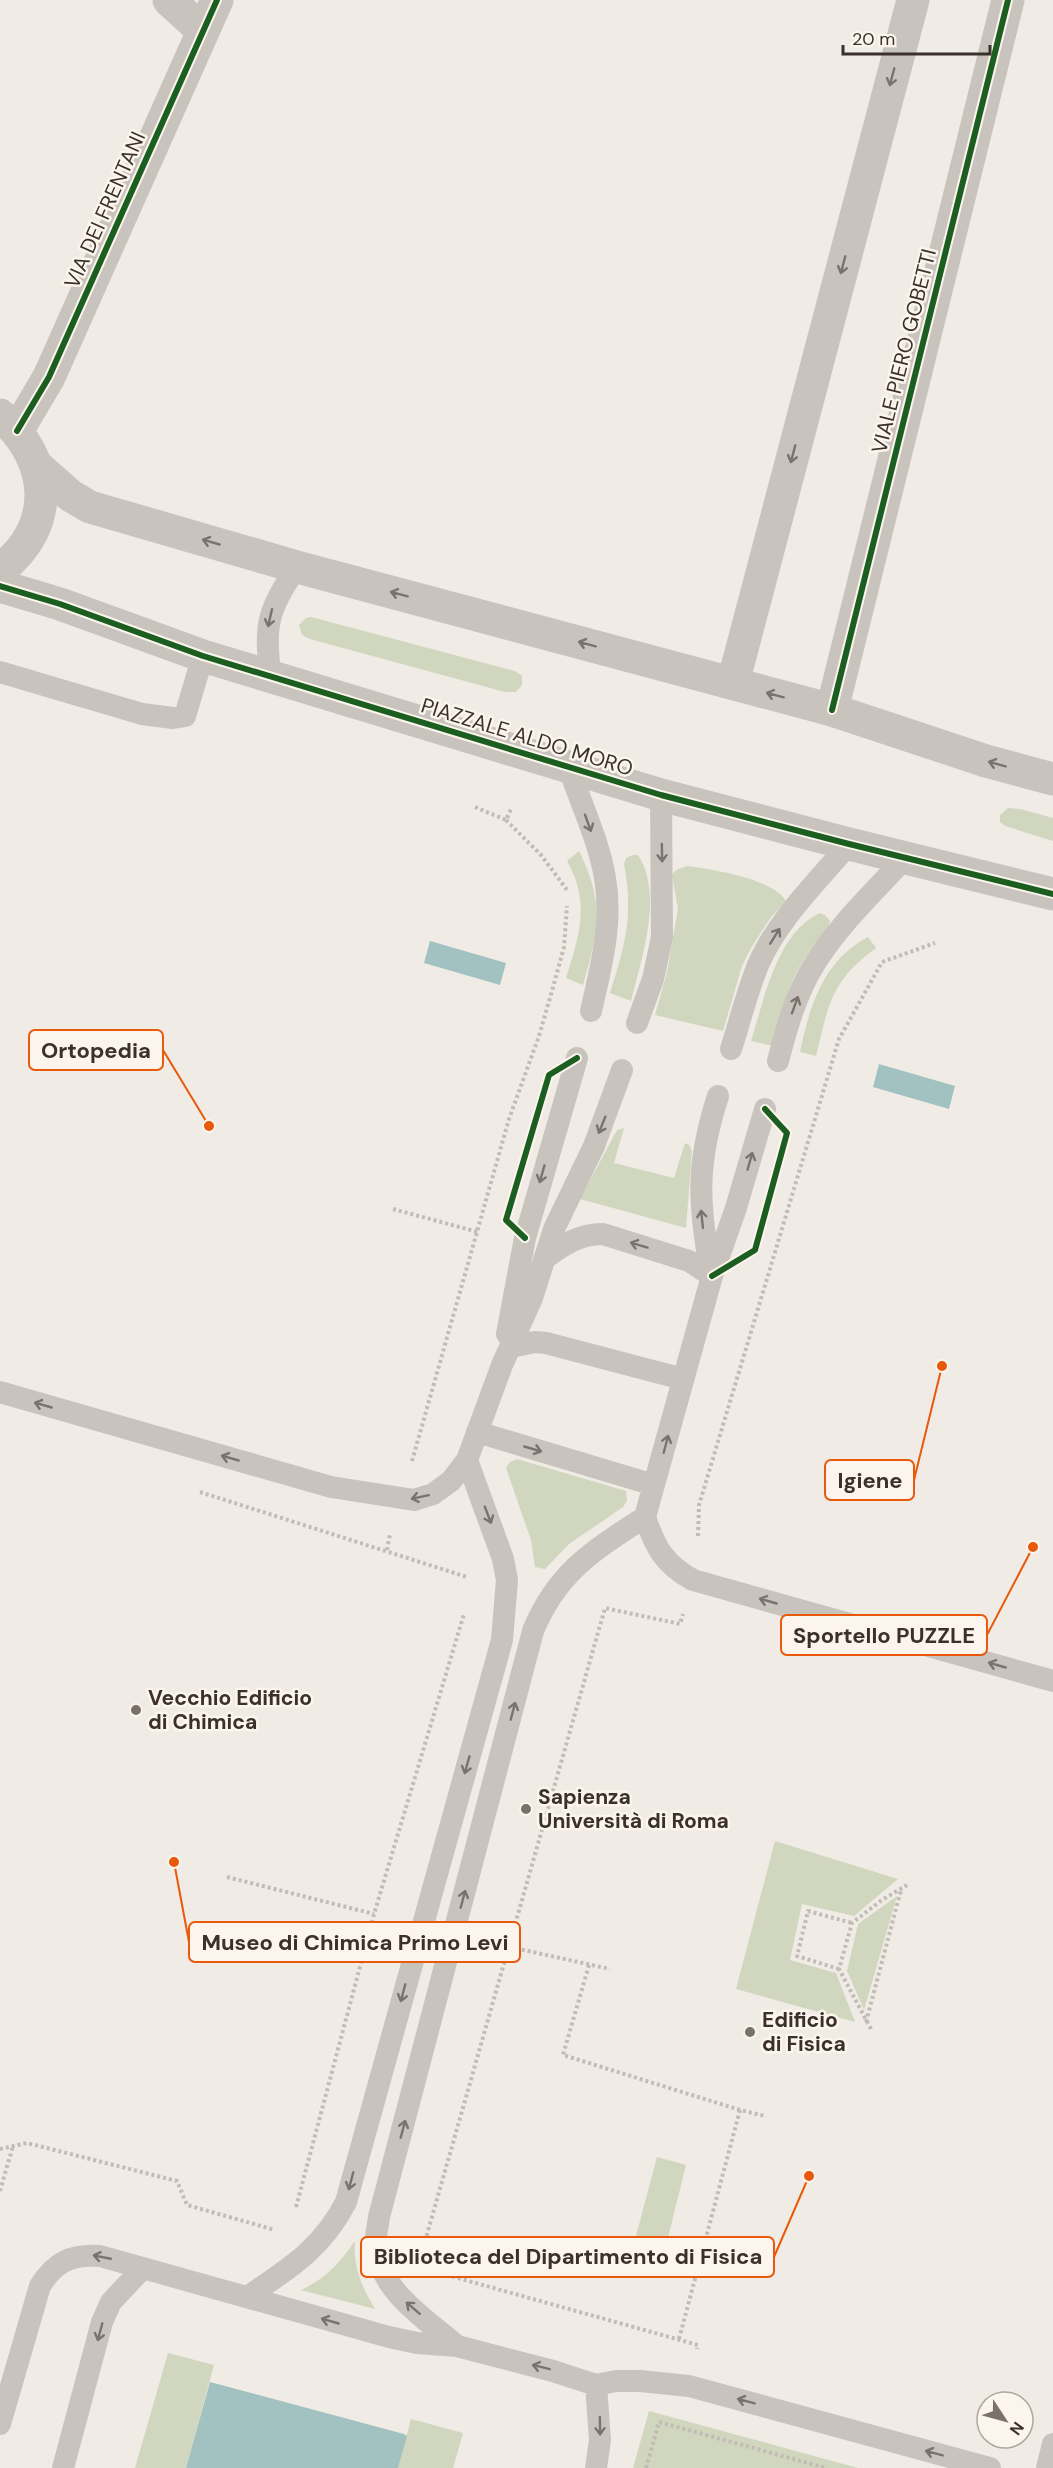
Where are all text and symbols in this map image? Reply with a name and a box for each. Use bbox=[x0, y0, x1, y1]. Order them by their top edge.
scale bar bbox=[843, 18, 990, 56]
text: 20 m bbox=[852, 27, 895, 51]
one-way arrow bbox=[886, 67, 898, 86]
street label: VIA DEI FRENTANI bbox=[58, 127, 152, 293]
street label: VIALE PIERO GOBETTI bbox=[865, 246, 943, 456]
one-way arrow bbox=[836, 256, 848, 275]
one-way arrow bbox=[786, 444, 798, 463]
one-way arrow bbox=[202, 536, 221, 547]
one-way arrow bbox=[389, 588, 408, 600]
one-way arrow bbox=[264, 608, 275, 628]
one-way arrow bbox=[578, 638, 597, 650]
one-way arrow bbox=[766, 688, 785, 700]
street label: PIAZZALE ALDO MORO bbox=[418, 691, 636, 783]
one-way arrow bbox=[987, 757, 1006, 769]
one-way arrow bbox=[584, 813, 595, 832]
one-way arrow bbox=[656, 843, 668, 863]
one-way arrow bbox=[769, 928, 781, 945]
one-way arrow bbox=[791, 996, 802, 1015]
callout: Ortopedia bbox=[29, 1030, 163, 1070]
text: Ortopedia bbox=[41, 1036, 151, 1065]
one-way arrow bbox=[596, 1115, 607, 1134]
one-way arrow bbox=[745, 1152, 756, 1171]
one-way arrow bbox=[536, 1164, 547, 1183]
one-way arrow bbox=[696, 1209, 707, 1229]
one-way arrow bbox=[630, 1239, 649, 1250]
one-way arrow bbox=[34, 1398, 53, 1410]
one-way arrow bbox=[660, 1434, 672, 1453]
one-way arrow bbox=[523, 1444, 542, 1455]
one-way arrow bbox=[221, 1452, 240, 1463]
callout: Igiene bbox=[825, 1460, 914, 1500]
text: Igiene bbox=[837, 1466, 903, 1495]
one-way arrow bbox=[411, 1492, 430, 1503]
one-way arrow bbox=[484, 1505, 495, 1524]
one-way arrow bbox=[759, 1595, 778, 1607]
callout: Sportello PUZZLE bbox=[781, 1615, 987, 1655]
text: Sportello PUZZLE bbox=[793, 1621, 975, 1650]
one-way arrow bbox=[988, 1659, 1007, 1670]
place label: Vecchio Edificio di Chimica bbox=[148, 1684, 312, 1736]
one-way arrow bbox=[507, 1702, 519, 1721]
marker: Vecchio Edificio di Chimica bbox=[129, 1703, 143, 1717]
one-way arrow bbox=[461, 1755, 472, 1774]
place label: Sapienza Università di Roma bbox=[538, 1783, 729, 1835]
marker: Sapienza Università di Roma bbox=[519, 1802, 533, 1816]
one-way arrow bbox=[457, 1890, 469, 1909]
callout: Museo di Chimica Primo Levi bbox=[189, 1922, 520, 1962]
text: Museo di Chimica Primo Levi bbox=[201, 1928, 509, 1957]
one-way arrow bbox=[397, 1983, 409, 2002]
place label: Edificio di Fisica bbox=[762, 2006, 846, 2058]
marker: Edificio di Fisica bbox=[743, 2025, 757, 2039]
one-way arrow bbox=[397, 2119, 409, 2138]
one-way arrow bbox=[345, 2171, 357, 2190]
callout: Biblioteca del Dipartimento di Fisica bbox=[361, 2237, 774, 2277]
text: Biblioteca del Dipartimento di Fisica bbox=[374, 2242, 762, 2271]
one-way arrow bbox=[93, 2251, 112, 2262]
one-way arrow bbox=[406, 2301, 421, 2315]
one-way arrow bbox=[321, 2314, 340, 2326]
one-way arrow bbox=[93, 2322, 105, 2341]
one-way arrow bbox=[531, 2361, 550, 2373]
north arrow bbox=[975, 2390, 1035, 2450]
one-way arrow bbox=[736, 2395, 755, 2406]
one-way arrow bbox=[594, 2416, 606, 2436]
text: N bbox=[1005, 2418, 1029, 2439]
one-way arrow bbox=[924, 2447, 943, 2458]

